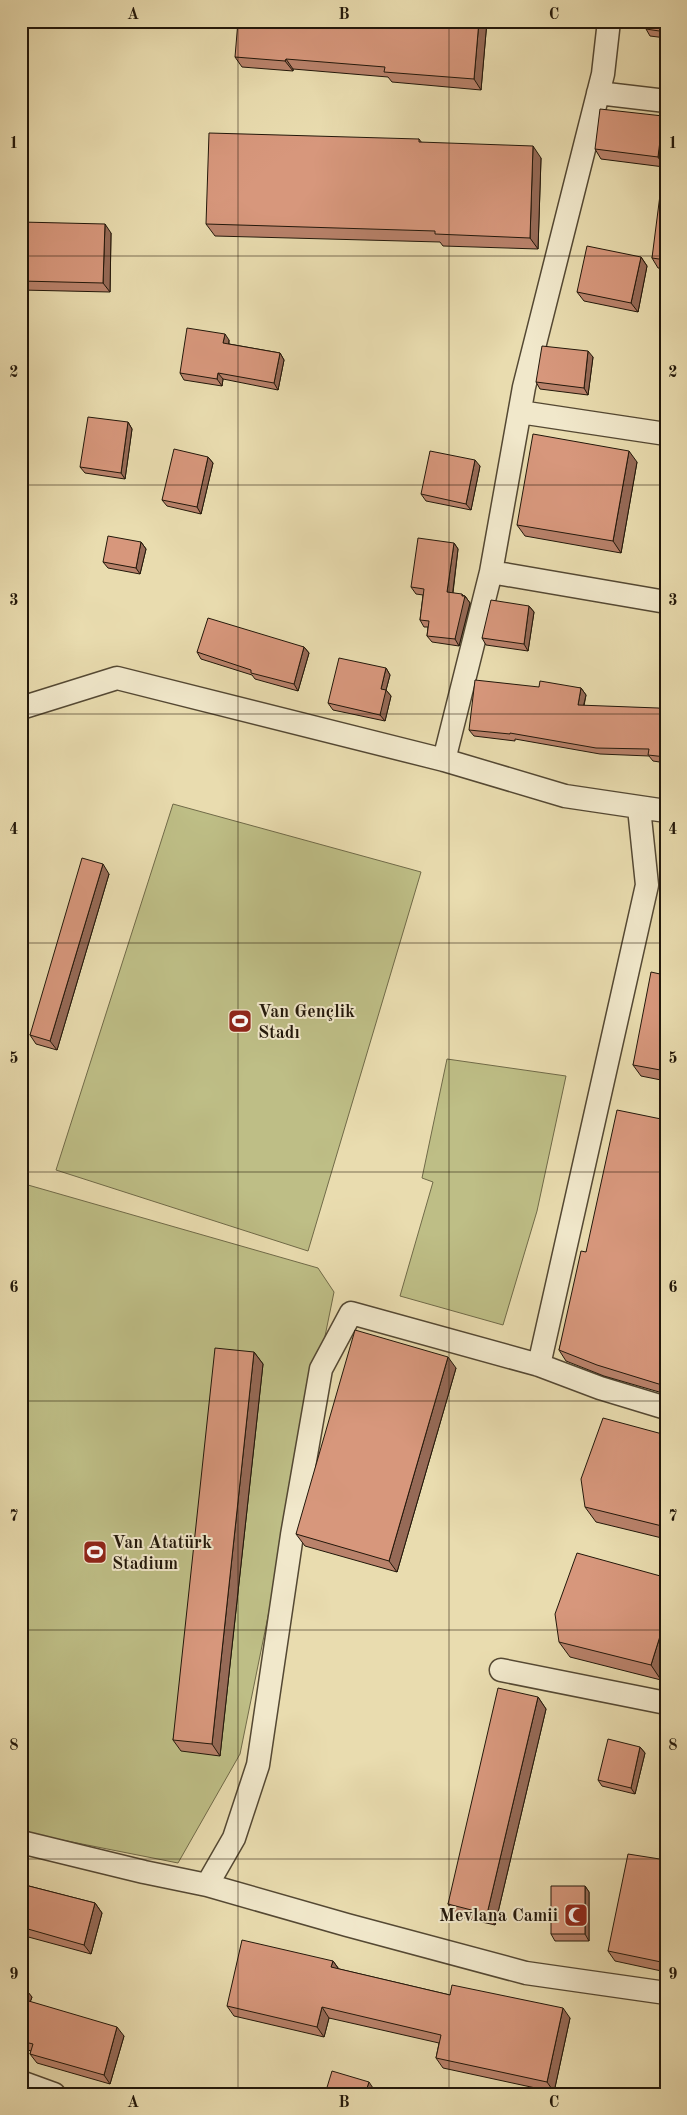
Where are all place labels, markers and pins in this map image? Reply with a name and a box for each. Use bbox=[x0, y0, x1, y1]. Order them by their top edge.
place label: Van Gençlik Stadı bbox=[258, 1003, 355, 1042]
sports icon: Van Gençlik Stadı bbox=[227, 1008, 253, 1034]
place label: Van Atatürk Stadium bbox=[112, 1534, 212, 1573]
sports icon: Van Atatürk Stadium bbox=[82, 1539, 108, 1565]
mosque icon: Mevlana Camii bbox=[563, 1902, 589, 1928]
place label: Mevlana Camii bbox=[439, 1907, 558, 1925]

